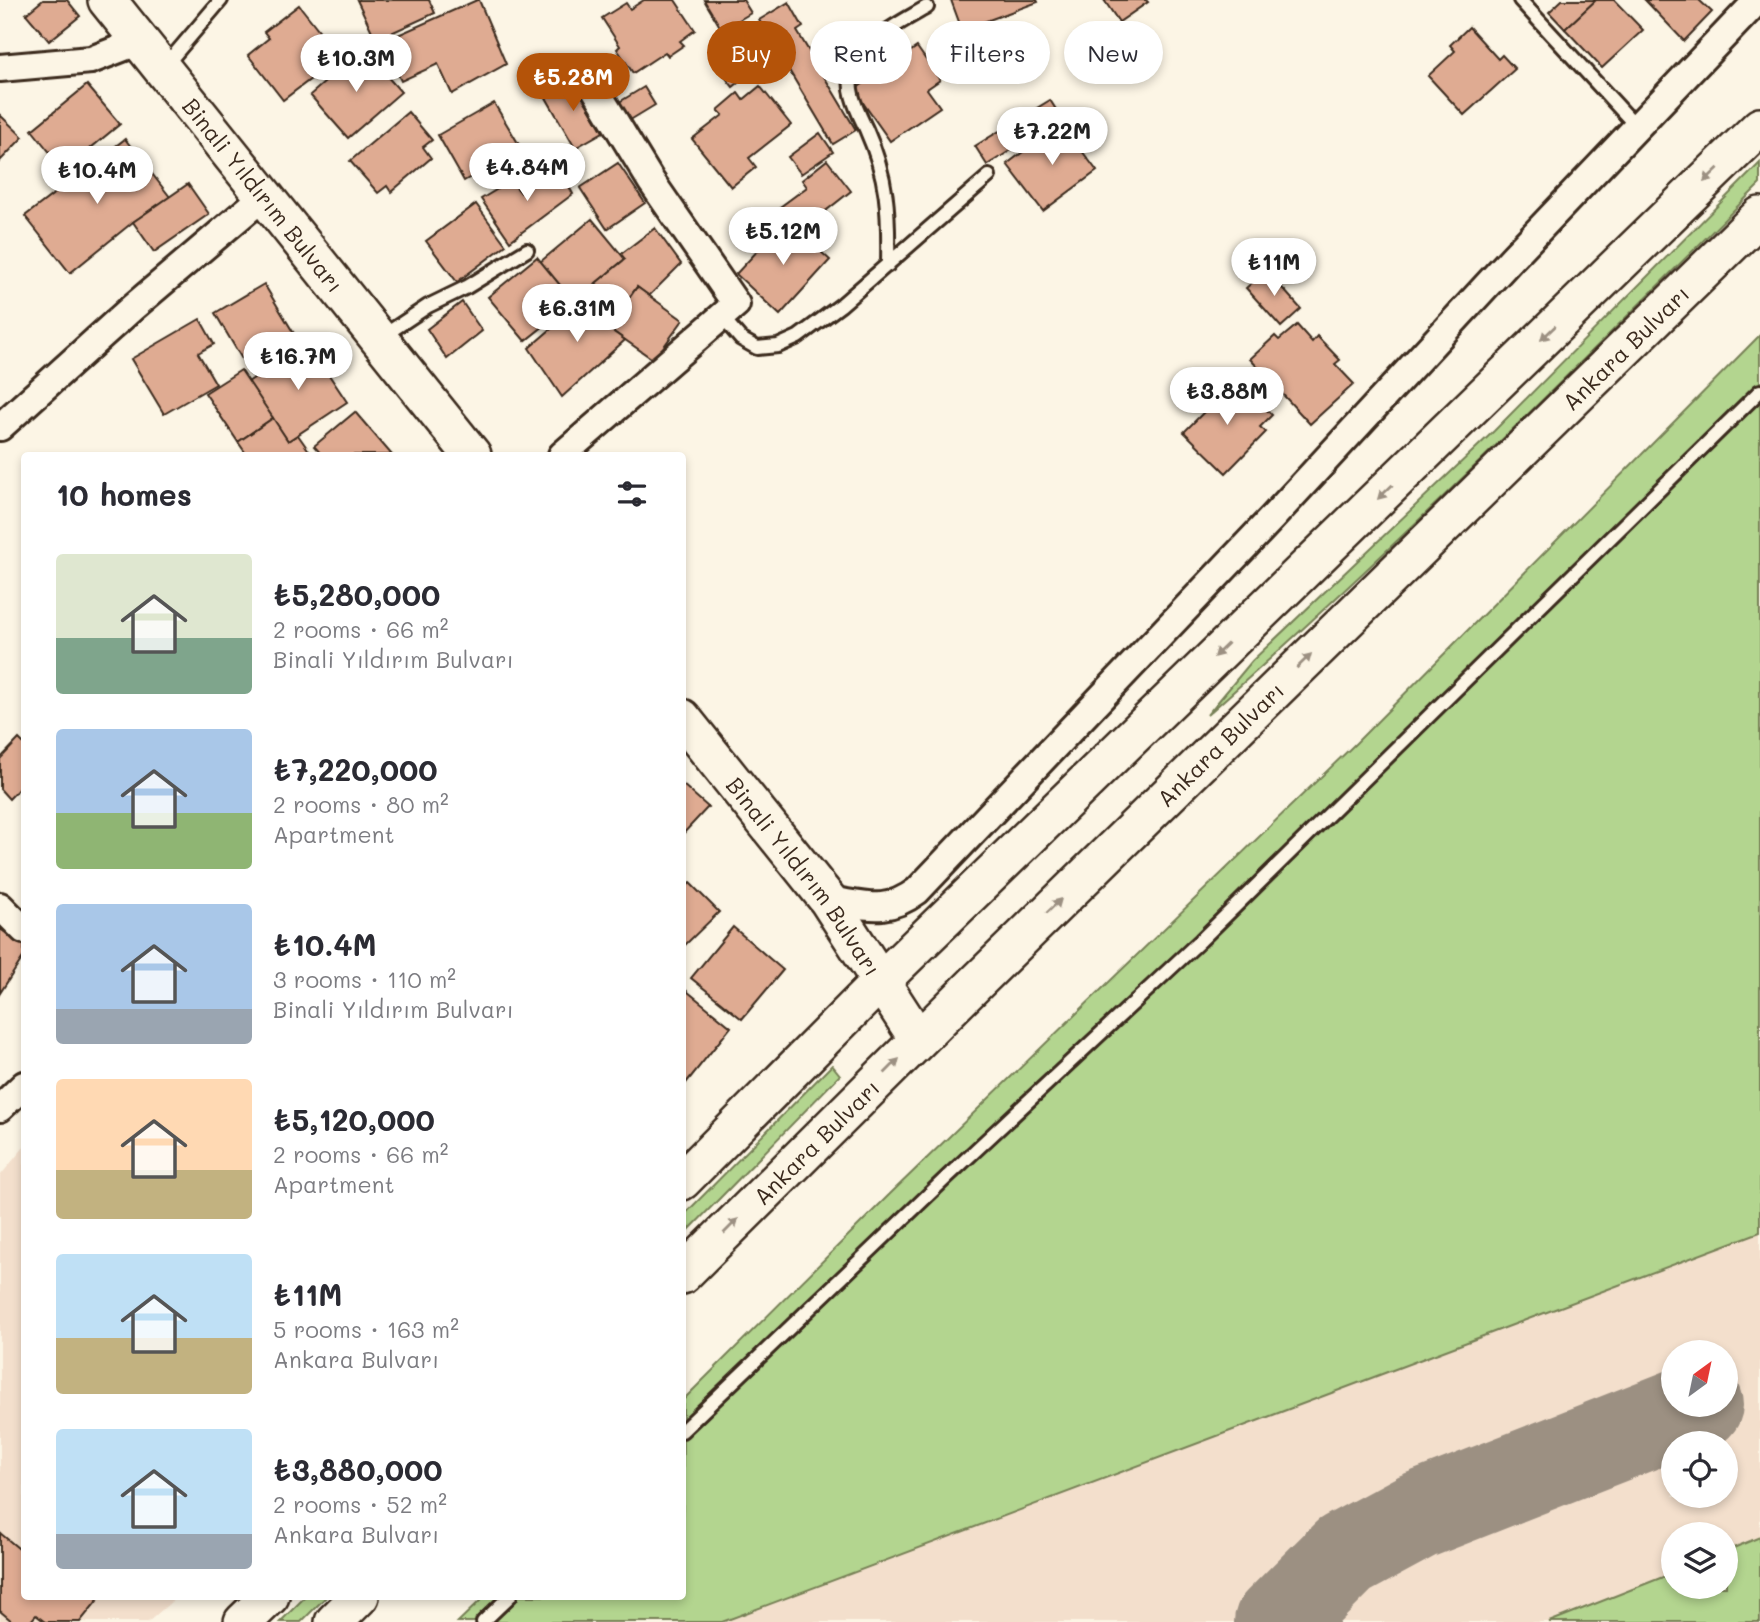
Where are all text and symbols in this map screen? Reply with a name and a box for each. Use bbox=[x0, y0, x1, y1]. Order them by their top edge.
chip: Buy bbox=[707, 21, 796, 84]
chip: Rent bbox=[810, 21, 912, 84]
chip: Filters bbox=[926, 21, 1050, 84]
chip: New bbox=[1064, 21, 1163, 84]
pin: ₺10.3M bbox=[299, 34, 413, 94]
text: ₺10.3M bbox=[317, 42, 395, 72]
pin: ₺5.28M bbox=[516, 54, 630, 113]
text: ₺5.28M bbox=[533, 61, 613, 91]
street label: Binali Yıldırım Bulvarı bbox=[176, 92, 351, 298]
pin: ₺7.22M bbox=[995, 108, 1109, 167]
text: ₺7.22M bbox=[1013, 115, 1091, 145]
pin: ₺4.84M bbox=[470, 144, 584, 203]
pin: ₺10.4M bbox=[40, 146, 154, 206]
text: ₺4.84M bbox=[485, 151, 569, 181]
text: ₺10.4M bbox=[57, 154, 137, 184]
one-way arrow bbox=[1703, 166, 1720, 182]
pin: ₺5.12M bbox=[726, 208, 840, 267]
text: ₺5.12M bbox=[745, 215, 821, 245]
pin: ₺11M bbox=[1233, 238, 1315, 298]
text: ₺11M bbox=[1247, 246, 1301, 276]
street label: Ankara Bulvarı bbox=[1556, 279, 1695, 417]
pin: ₺6.31M bbox=[520, 284, 634, 344]
text: ₺6.31M bbox=[538, 292, 616, 322]
one-way arrow bbox=[1540, 325, 1557, 341]
pin: ₺16.7M bbox=[241, 332, 355, 392]
text: ₺16.7M bbox=[260, 340, 336, 370]
pin: ₺3.88M bbox=[1170, 368, 1284, 427]
text: ₺3.88M bbox=[1186, 375, 1268, 405]
text: 10 homes bbox=[56, 474, 192, 514]
icon: filters bbox=[613, 475, 651, 513]
one-way arrow bbox=[1376, 483, 1393, 500]
text: ₺5,280,000 bbox=[273, 574, 440, 614]
icon: home bbox=[112, 582, 196, 666]
text: 2 rooms · 66 m² bbox=[273, 614, 448, 644]
one-way arrow bbox=[1213, 642, 1230, 659]
text: Binali Yıldırım Bulvarı bbox=[273, 644, 514, 674]
one-way arrow bbox=[1296, 653, 1313, 670]
street label: Ankara Bulvarı bbox=[1150, 675, 1290, 813]
text: ₺7,220,000 bbox=[273, 749, 438, 789]
icon: home bbox=[112, 757, 196, 841]
street label: Binali Yıldırım Bulvarı bbox=[720, 771, 888, 981]
text: 2 rooms · 80 m² bbox=[273, 789, 449, 819]
text: Apartment bbox=[273, 819, 395, 849]
one-way arrow bbox=[1045, 899, 1062, 915]
text: ₺10.4M bbox=[273, 924, 377, 964]
icon: home bbox=[112, 932, 196, 1016]
text: 3 rooms · 110 m² bbox=[273, 964, 456, 994]
text: Binali Yıldırım Bulvarı bbox=[273, 994, 514, 1024]
one-way arrow bbox=[883, 1058, 900, 1074]
street label: Ankara Bulvarı bbox=[746, 1073, 886, 1211]
text: ₺5,120,000 bbox=[273, 1099, 435, 1139]
icon: home bbox=[112, 1107, 196, 1191]
text: 2 rooms · 66 m² bbox=[273, 1139, 448, 1169]
text: Apartment bbox=[273, 1169, 395, 1199]
one-way arrow bbox=[722, 1219, 739, 1235]
text: ₺11M bbox=[273, 1274, 343, 1314]
icon: home bbox=[112, 1282, 196, 1366]
text: 5 rooms · 163 m² bbox=[273, 1314, 459, 1344]
north arrow bbox=[1661, 1340, 1738, 1418]
map controls bbox=[1661, 1340, 1738, 1599]
text: Ankara Bulvarı bbox=[273, 1344, 439, 1374]
button: locate bbox=[1661, 1431, 1738, 1508]
text: ₺3,880,000 bbox=[273, 1449, 443, 1489]
icon: home bbox=[112, 1457, 196, 1541]
text: 2 rooms · 52 m² bbox=[273, 1489, 447, 1519]
text: Ankara Bulvarı bbox=[273, 1519, 439, 1549]
button: layers bbox=[1661, 1522, 1738, 1599]

